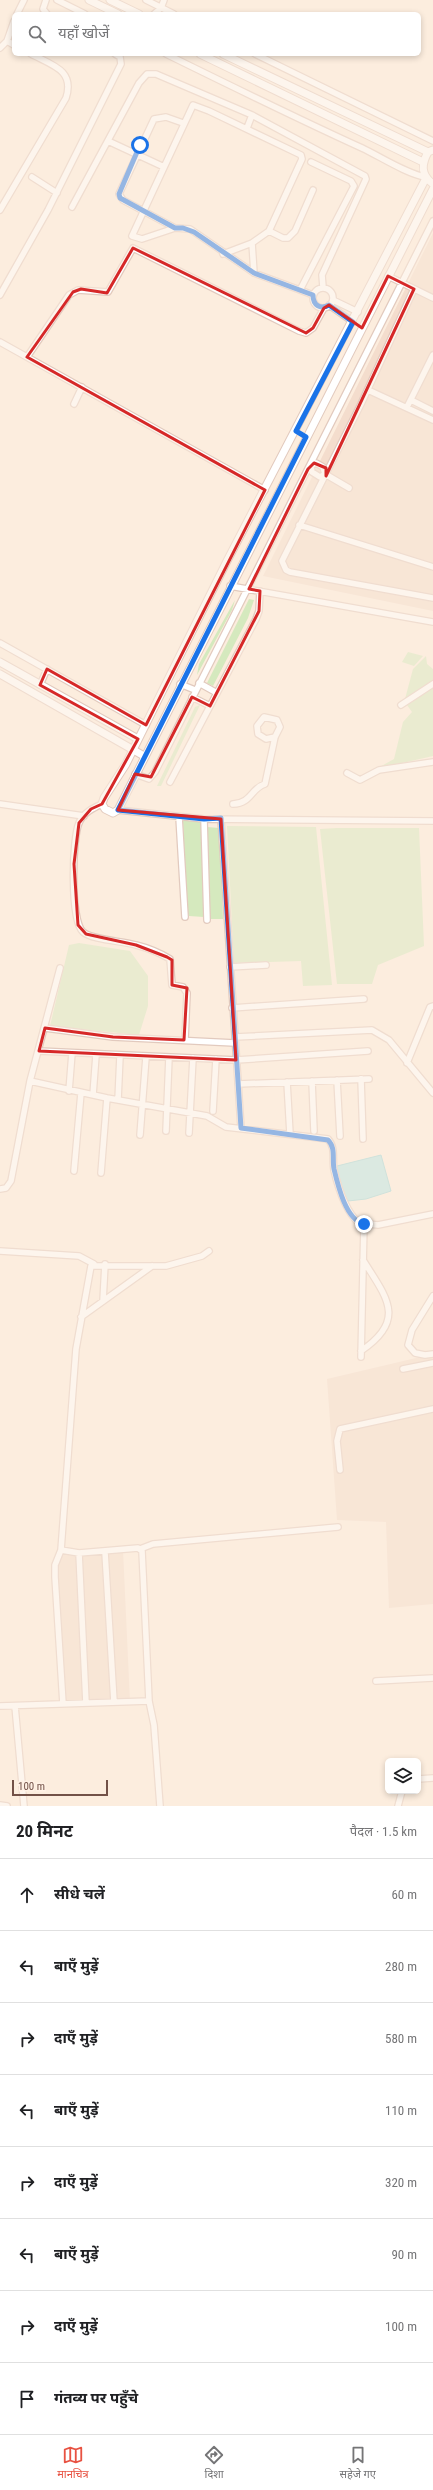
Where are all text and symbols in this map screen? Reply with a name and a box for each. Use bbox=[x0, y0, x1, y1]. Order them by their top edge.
search box bbox=[12, 12, 421, 56]
icon: search bbox=[26, 23, 48, 45]
text: यहाँ खोजें bbox=[58, 24, 109, 42]
route start bbox=[131, 136, 149, 154]
route end bbox=[355, 1215, 373, 1233]
map controls bbox=[385, 1758, 421, 1794]
button: layers bbox=[385, 1758, 421, 1794]
scale bar bbox=[12, 1778, 108, 1797]
text: 100 m bbox=[18, 1780, 45, 1793]
text: 20 मिनट bbox=[16, 1821, 73, 1841]
text: पैदल · 1.5 km bbox=[350, 1824, 417, 1839]
icon: ahead bbox=[16, 1884, 38, 1906]
text: सीधे चलें bbox=[54, 1885, 105, 1903]
text: 60 m bbox=[391, 1887, 417, 1902]
icon: left bbox=[16, 1956, 38, 1978]
text: बाएँ मुड़ें bbox=[54, 1957, 99, 1975]
text: 280 m bbox=[385, 1959, 417, 1974]
icon: right bbox=[16, 2028, 38, 2050]
text: दाएँ मुड़ें bbox=[54, 2029, 98, 2047]
text: 580 m bbox=[385, 2031, 417, 2046]
icon: left bbox=[16, 2100, 38, 2122]
text: बाएँ मुड़ें bbox=[54, 2101, 99, 2119]
text: 110 m bbox=[385, 2103, 417, 2118]
icon: right bbox=[16, 2172, 38, 2194]
text: दाएँ मुड़ें bbox=[54, 2173, 98, 2191]
text: 320 m bbox=[385, 2175, 417, 2190]
icon: left bbox=[16, 2244, 38, 2266]
text: बाएँ मुड़ें bbox=[54, 2245, 99, 2263]
text: 90 m bbox=[391, 2247, 417, 2262]
icon: right bbox=[16, 2316, 38, 2338]
text: दाएँ मुड़ें bbox=[54, 2317, 98, 2335]
text: 100 m bbox=[385, 2319, 417, 2334]
icon: arrive bbox=[16, 2388, 38, 2410]
text: गंतव्य पर पहुँचे bbox=[54, 2389, 138, 2407]
tab: मानचित्र bbox=[57, 2444, 89, 2482]
tab: दिशा bbox=[203, 2444, 225, 2482]
tab: सहेजे गए bbox=[340, 2444, 376, 2482]

